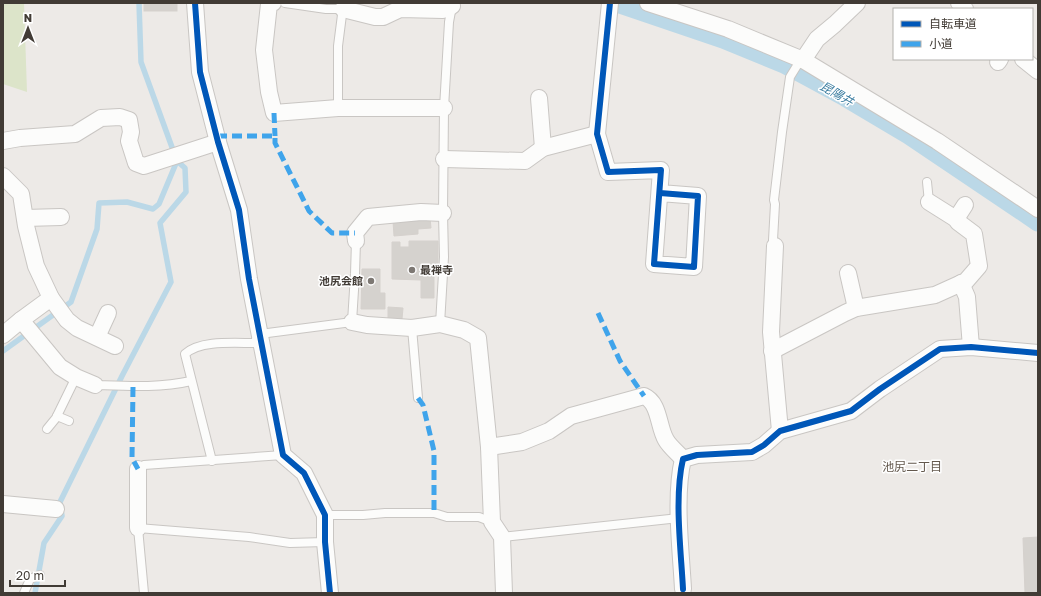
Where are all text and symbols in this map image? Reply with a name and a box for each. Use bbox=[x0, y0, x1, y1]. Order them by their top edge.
north arrow bbox=[8, 8, 48, 48]
legend bbox=[893, 8, 1033, 60]
text: N bbox=[24, 11, 32, 24]
text: 自転車道 bbox=[929, 16, 977, 31]
text: 小道 bbox=[929, 36, 953, 51]
water label: 昆陽井 bbox=[818, 78, 857, 109]
place label: 最禅寺 bbox=[420, 263, 453, 276]
marker: 最禅寺 bbox=[407, 265, 417, 275]
place label: 池尻会館 bbox=[319, 274, 363, 287]
marker: 池尻会館 bbox=[366, 276, 376, 286]
district label: 池尻二丁目 bbox=[882, 459, 942, 474]
scale bar bbox=[10, 562, 65, 588]
text: 20 m bbox=[16, 568, 44, 583]

